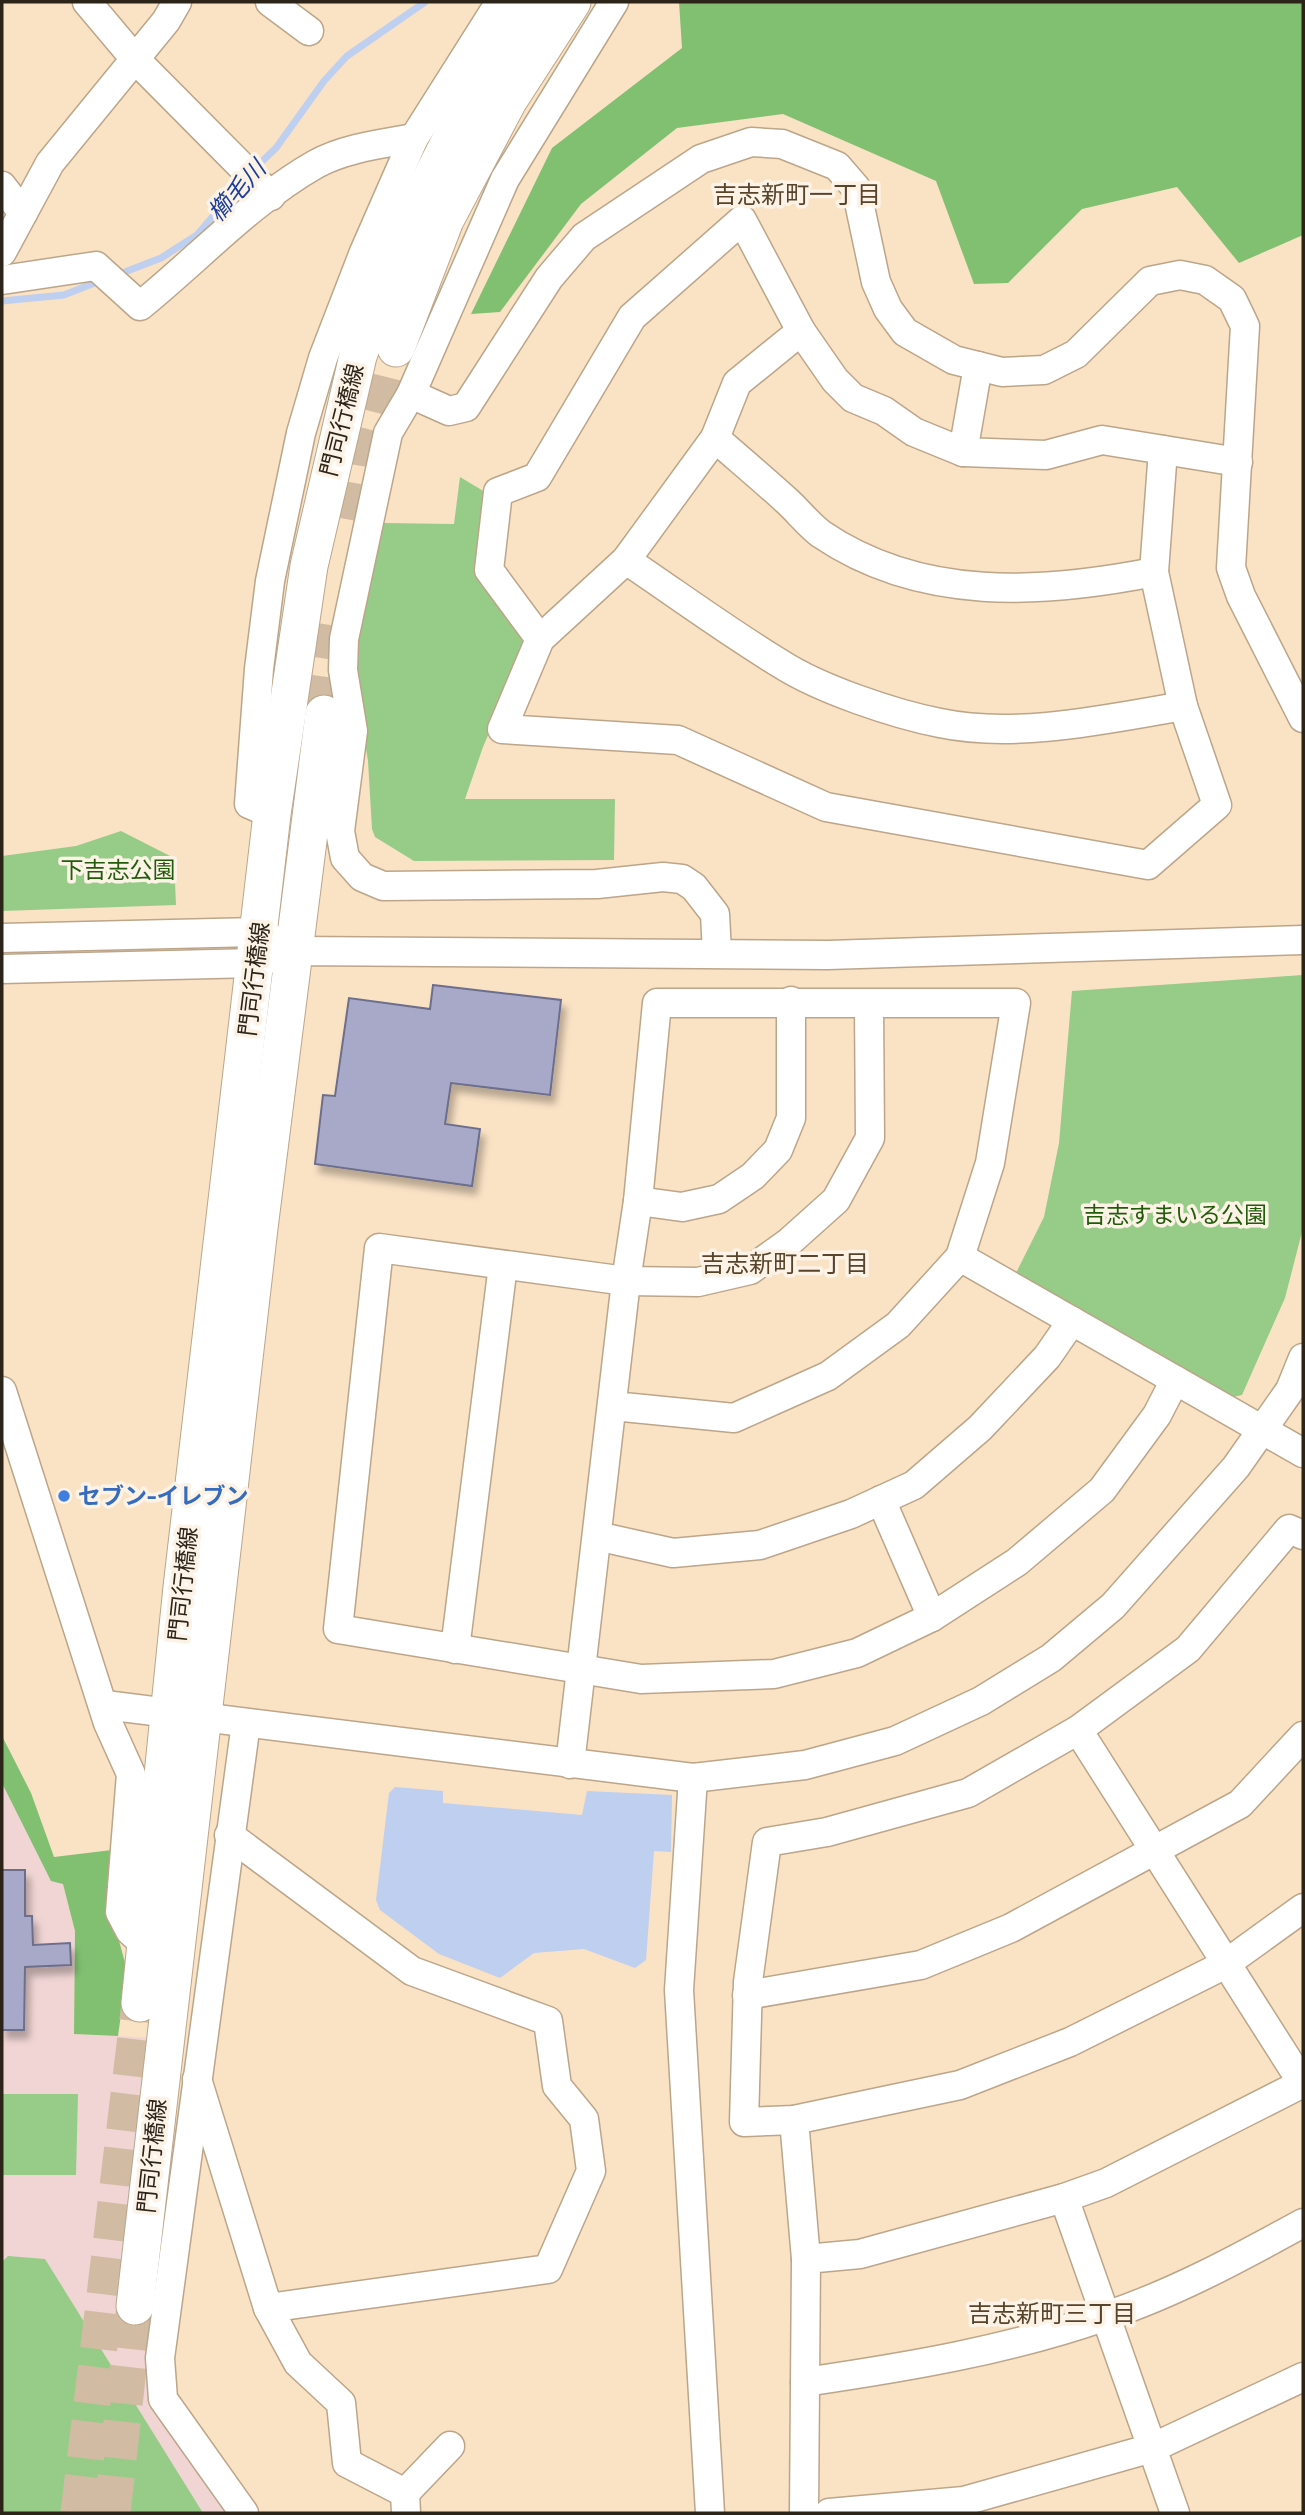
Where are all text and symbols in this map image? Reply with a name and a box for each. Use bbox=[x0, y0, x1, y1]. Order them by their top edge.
water label: 櫛毛川 bbox=[201, 151, 273, 226]
district label: 吉志新町一丁目 bbox=[713, 179, 881, 208]
street label: 門司行橋線 bbox=[314, 361, 369, 479]
park label: 下吉志公園 bbox=[61, 855, 176, 883]
street label: 門司行橋線 bbox=[232, 920, 274, 1038]
park label: 吉志すまいる公園 bbox=[1083, 1200, 1267, 1228]
district label: 吉志新町二丁目 bbox=[701, 1248, 869, 1277]
place label: セブン-イレブン bbox=[78, 1481, 248, 1509]
marker: セブン-イレブン bbox=[56, 1488, 72, 1504]
street label: 門司行橋線 bbox=[162, 1525, 202, 1643]
street label: 門司行橋線 bbox=[131, 2097, 171, 2215]
district label: 吉志新町三丁目 bbox=[968, 2298, 1136, 2327]

